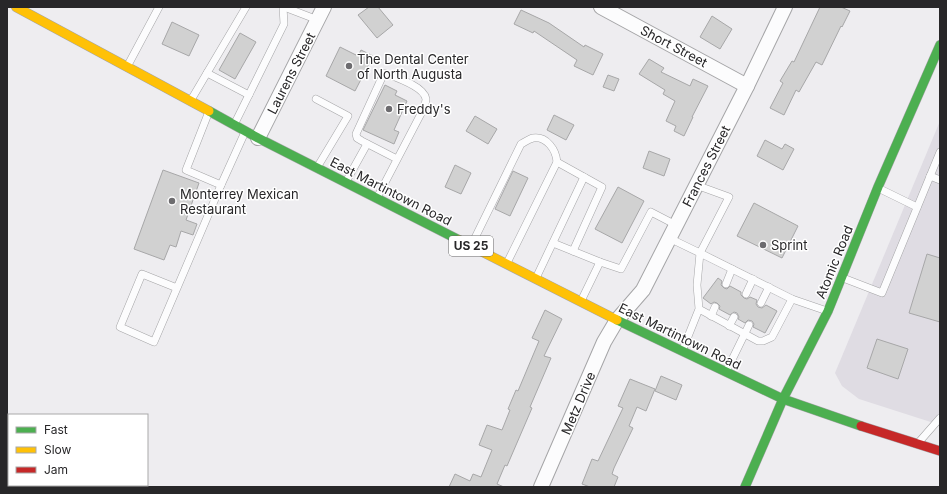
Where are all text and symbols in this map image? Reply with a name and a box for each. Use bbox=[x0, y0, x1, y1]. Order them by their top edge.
street label: Short Street bbox=[638, 22, 710, 70]
street label: Laurens Street bbox=[264, 30, 318, 116]
place label: The Dental Center of North Augusta bbox=[357, 51, 469, 82]
marker: The Dental Center of North Augusta bbox=[344, 61, 354, 71]
place label: Freddy's bbox=[397, 101, 451, 117]
marker: Freddy's bbox=[384, 104, 394, 114]
street label: Frances Street bbox=[679, 123, 733, 209]
street label: East Martintown Road bbox=[328, 153, 454, 229]
place label: Monterrey Mexican Restaurant bbox=[180, 186, 299, 217]
marker: Monterrey Mexican Restaurant bbox=[167, 196, 177, 206]
street label: Atomic Road bbox=[812, 223, 856, 301]
road number: US 25 bbox=[449, 236, 493, 256]
place label: Sprint bbox=[771, 237, 807, 253]
marker: Sprint bbox=[758, 240, 768, 250]
street label: East Martintown Road bbox=[616, 299, 744, 373]
street label: Metz Drive bbox=[558, 369, 598, 437]
legend bbox=[8, 414, 148, 486]
text: Fast bbox=[44, 422, 68, 437]
text: Slow bbox=[44, 442, 72, 457]
text: Jam bbox=[44, 462, 68, 477]

